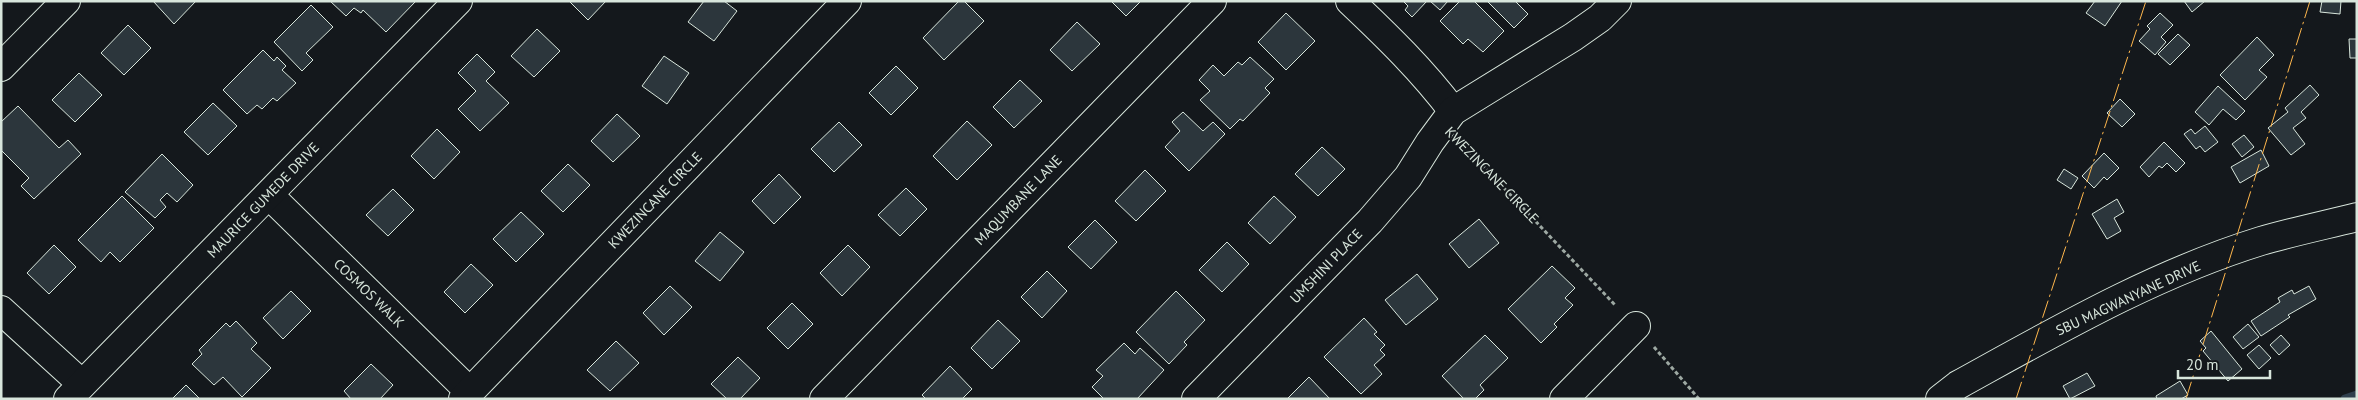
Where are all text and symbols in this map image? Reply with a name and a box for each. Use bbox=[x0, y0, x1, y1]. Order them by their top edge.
street label: KWEZINCANE CIRCLE bbox=[1441, 123, 1543, 227]
street label: MAURICE GUMEDE DRIVE bbox=[203, 138, 323, 262]
street label: KWEZINCANE CIRCLE bbox=[604, 148, 706, 252]
street label: MAQUMBANE LANE bbox=[970, 151, 1066, 249]
street label: UMSHINI PLACE bbox=[1286, 225, 1366, 307]
street label: COSMOS WALK bbox=[330, 255, 408, 332]
street label: SBU MAGWANYANE DRIVE bbox=[2053, 257, 2203, 339]
scale bar bbox=[2178, 348, 2270, 380]
text: 20 m bbox=[2186, 355, 2219, 374]

